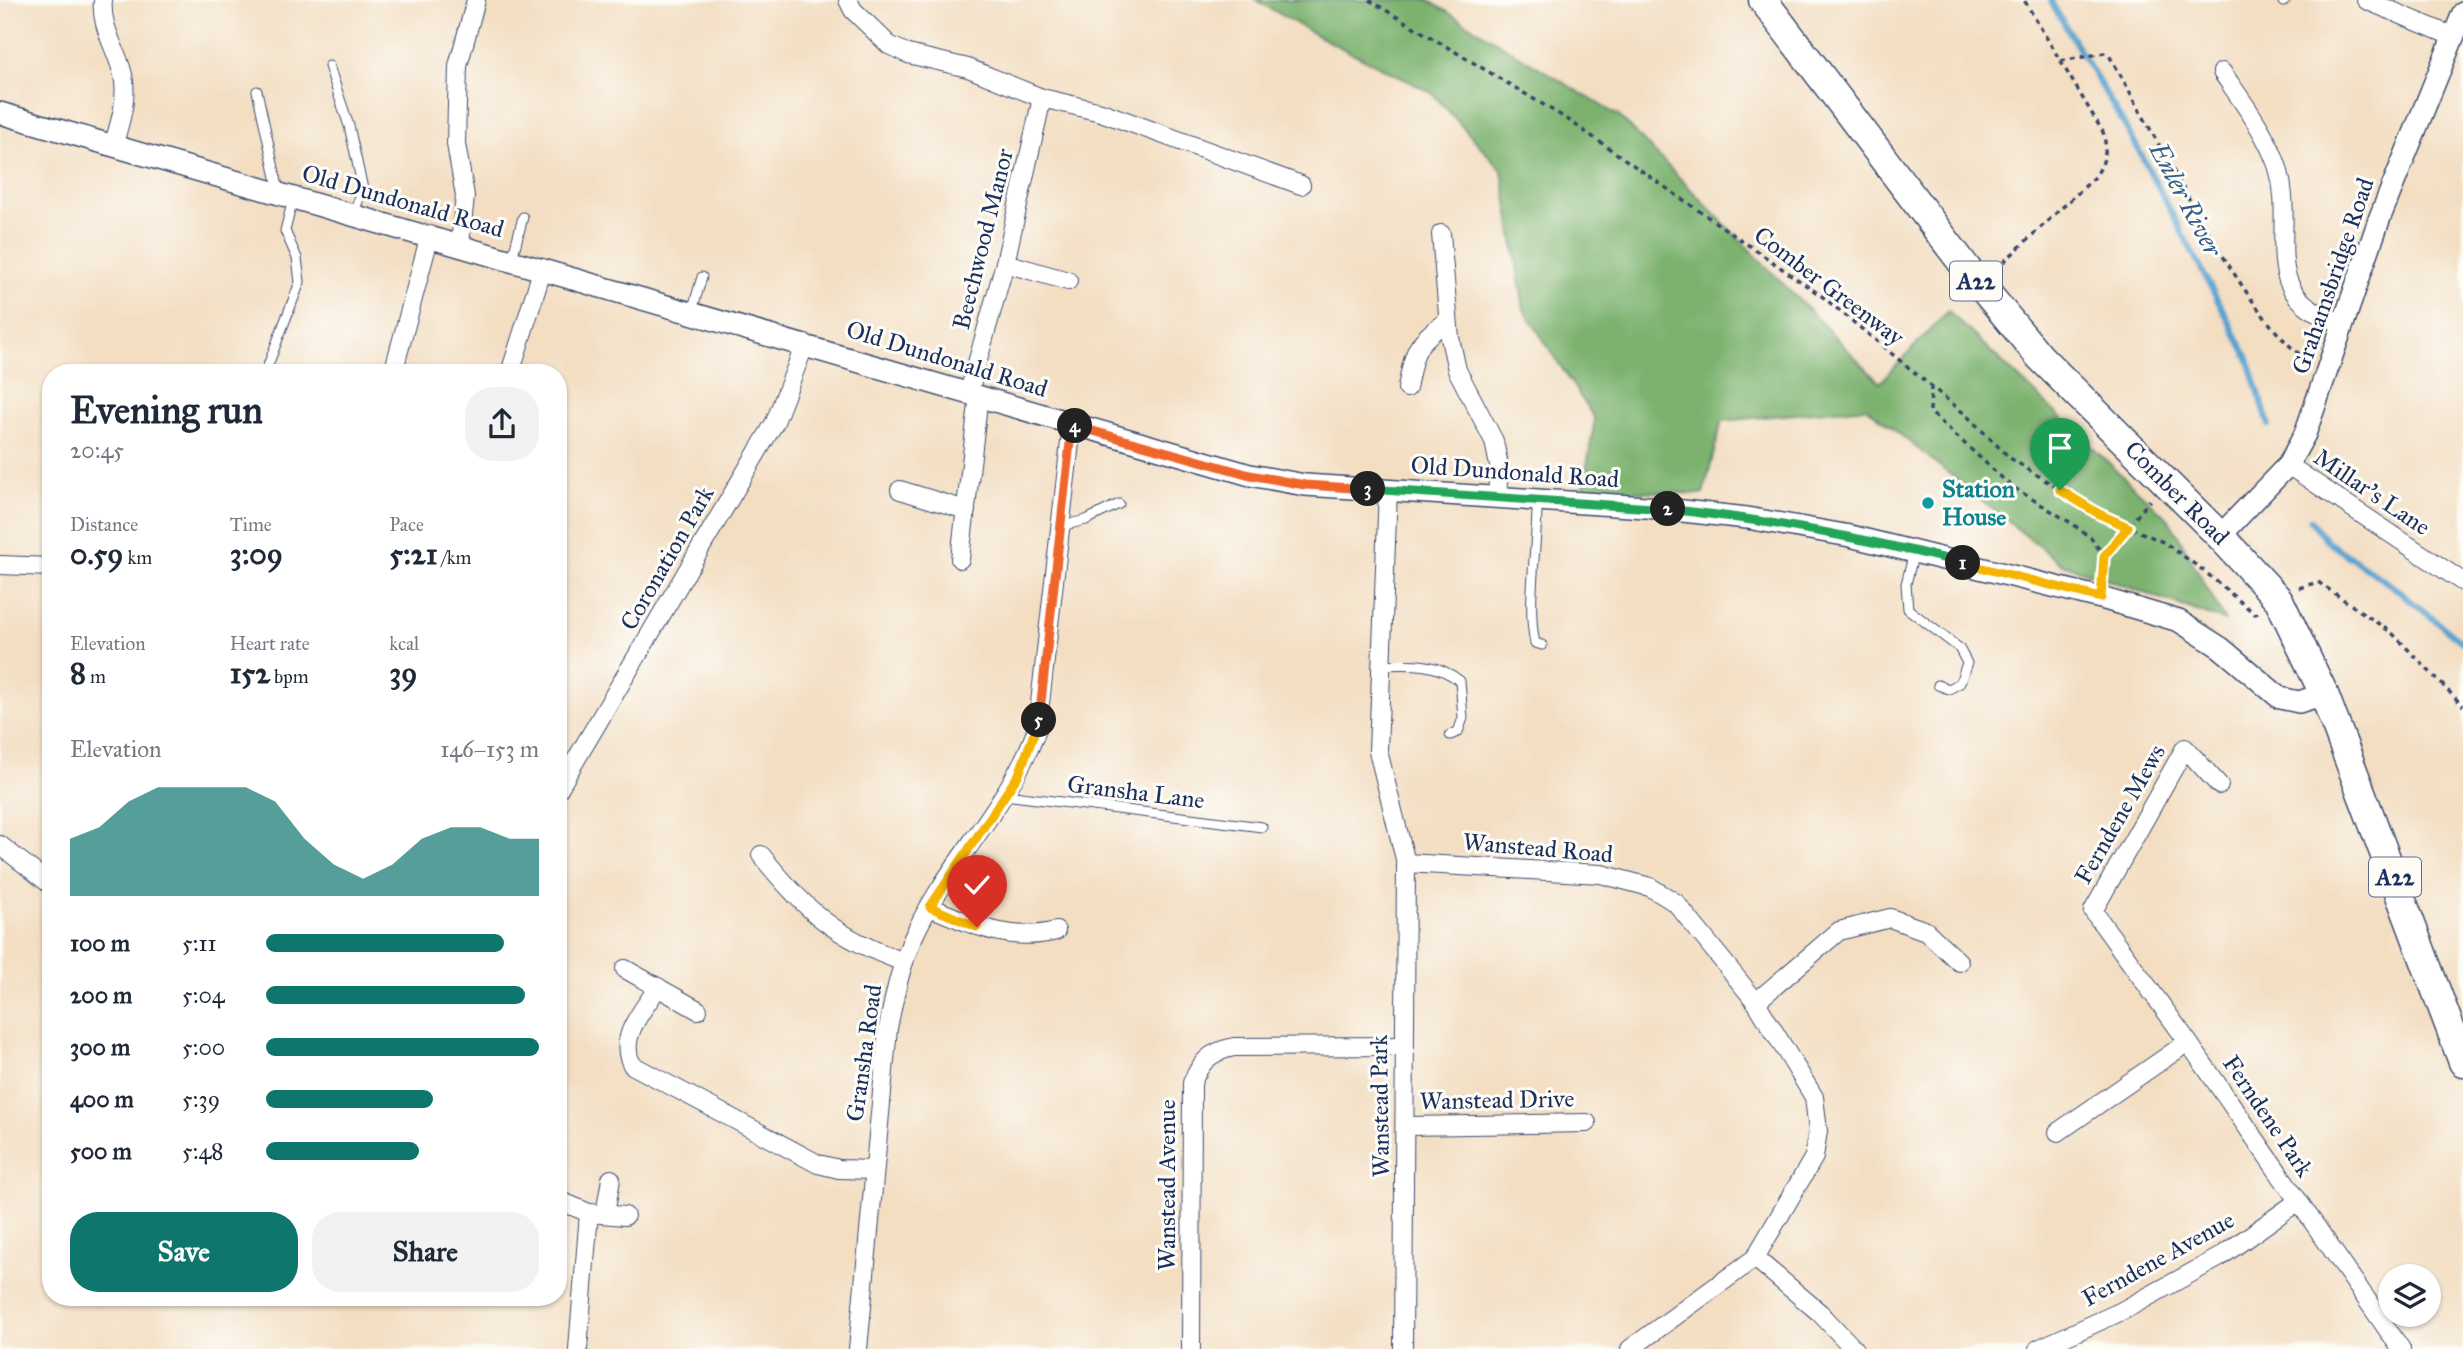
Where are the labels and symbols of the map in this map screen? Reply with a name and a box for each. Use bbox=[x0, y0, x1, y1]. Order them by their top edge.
water label: Enler River bbox=[2142, 136, 2230, 263]
street label: Beechwood Manor bbox=[946, 145, 1020, 333]
street label: Old Dundonald Road bbox=[298, 158, 508, 244]
street label: Grahamsbridge Road bbox=[2285, 174, 2381, 378]
street label: Comber Greenway bbox=[1748, 220, 1911, 353]
road number: A22 bbox=[1950, 262, 2002, 300]
street label: Old Dundonald Road bbox=[843, 314, 1051, 404]
pin: 4 bbox=[1058, 408, 1092, 444]
pin bbox=[2030, 418, 2090, 490]
street label: Comber Road bbox=[2118, 434, 2236, 552]
street label: Millar's Lane bbox=[2308, 442, 2436, 542]
street label: Old Dundonald Road bbox=[1410, 450, 1620, 494]
pin: 3 bbox=[1350, 472, 1386, 506]
place label: Station House bbox=[1942, 474, 2015, 532]
street label: Coronation Park bbox=[614, 480, 721, 635]
pin: 2 bbox=[1650, 491, 1686, 526]
marker: Station House bbox=[1920, 495, 1936, 511]
pin: 1 bbox=[1946, 546, 1980, 580]
pin: 5 bbox=[1021, 702, 1056, 738]
street label: Ferndene Mews bbox=[2068, 739, 2172, 889]
street label: Gransha Lane bbox=[1066, 769, 1206, 815]
street label: Wanstead Road bbox=[1462, 826, 1614, 870]
pin bbox=[947, 855, 1007, 927]
road number: A22 bbox=[2369, 858, 2421, 897]
street label: Gransha Road bbox=[840, 982, 888, 1124]
street label: Wanstead Park bbox=[1364, 1034, 1396, 1178]
street label: Ferndene Park bbox=[2216, 1049, 2320, 1183]
street label: Wanstead Drive bbox=[1419, 1084, 1575, 1116]
street label: Wanstead Avenue bbox=[1152, 1099, 1182, 1271]
street label: Ferndene Avenue bbox=[2077, 1205, 2239, 1313]

